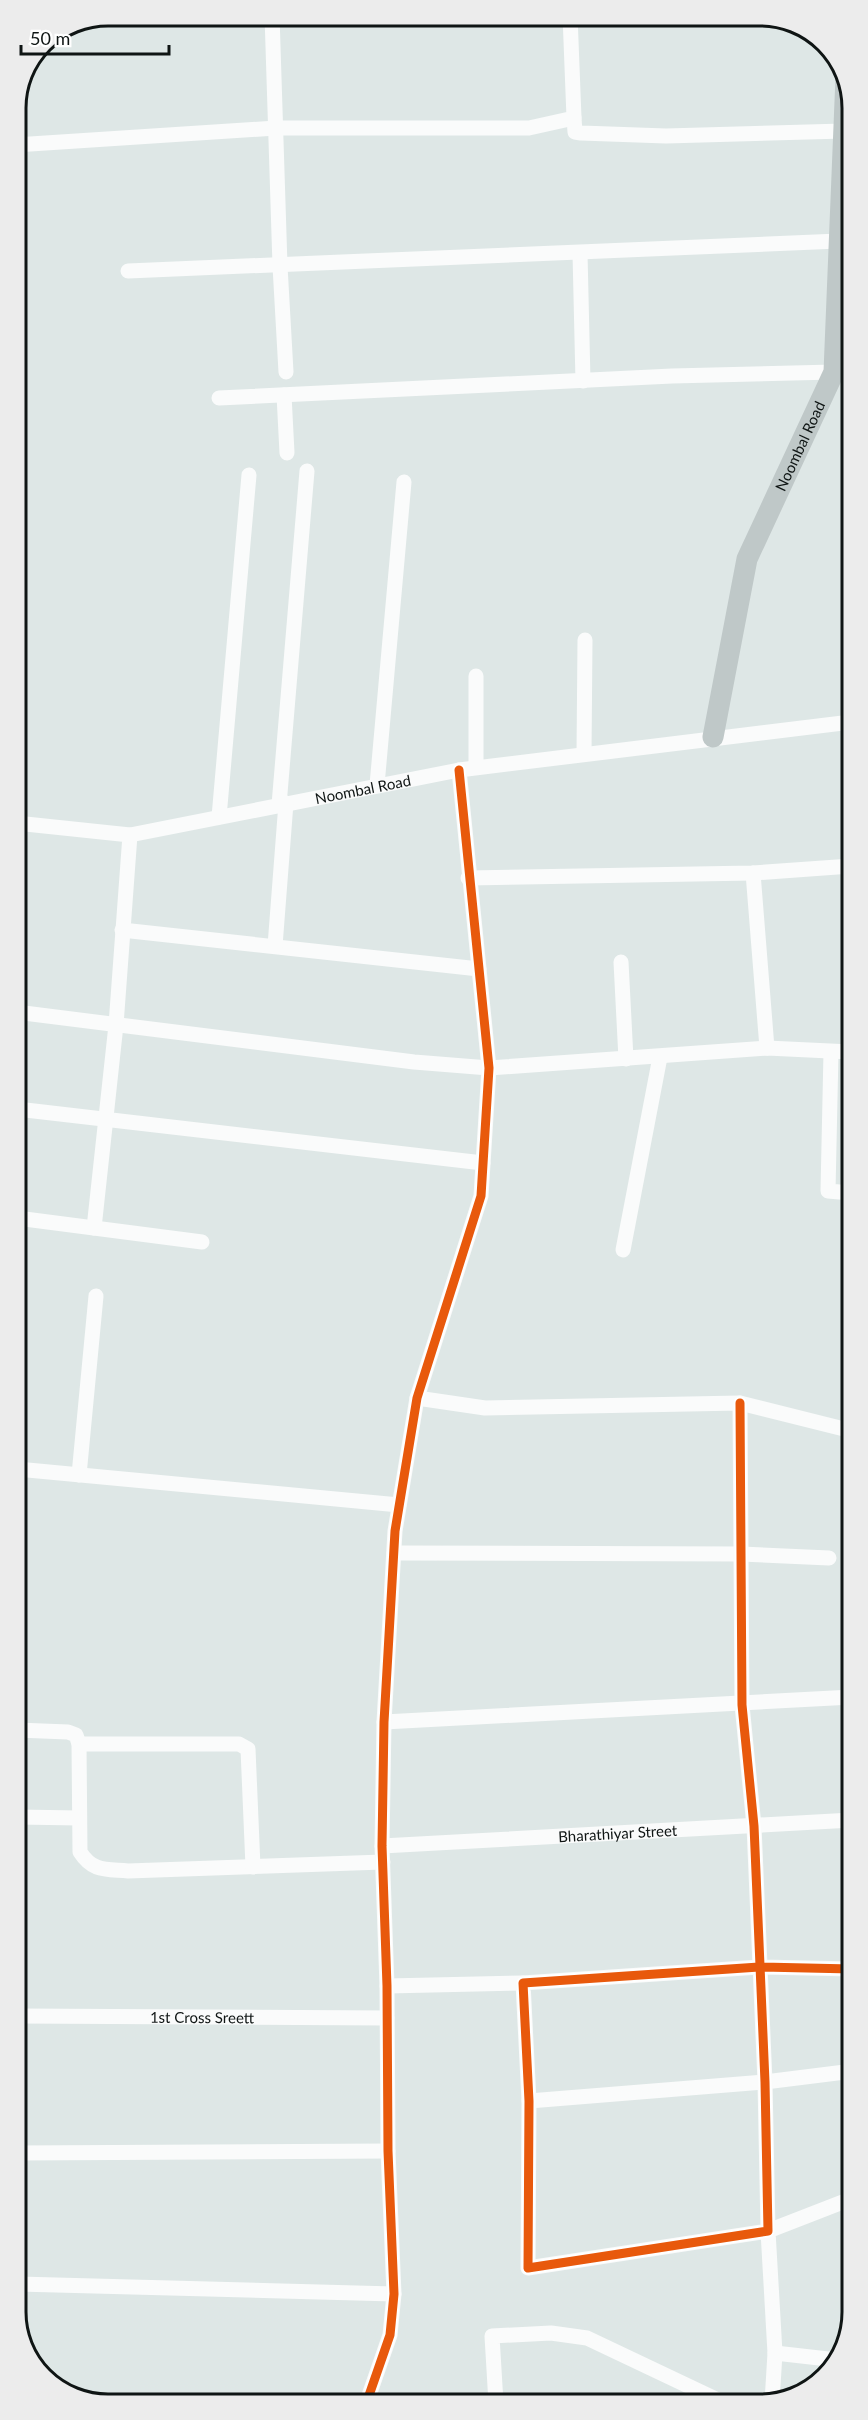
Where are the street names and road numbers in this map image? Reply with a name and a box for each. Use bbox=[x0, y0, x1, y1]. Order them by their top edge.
street label: Noombal Road bbox=[771, 398, 828, 494]
street label: Noombal Road bbox=[313, 771, 412, 807]
street label: Bharathiyar Street bbox=[558, 1821, 678, 1845]
street label: 1st Cross Sreett bbox=[150, 2008, 255, 2026]

